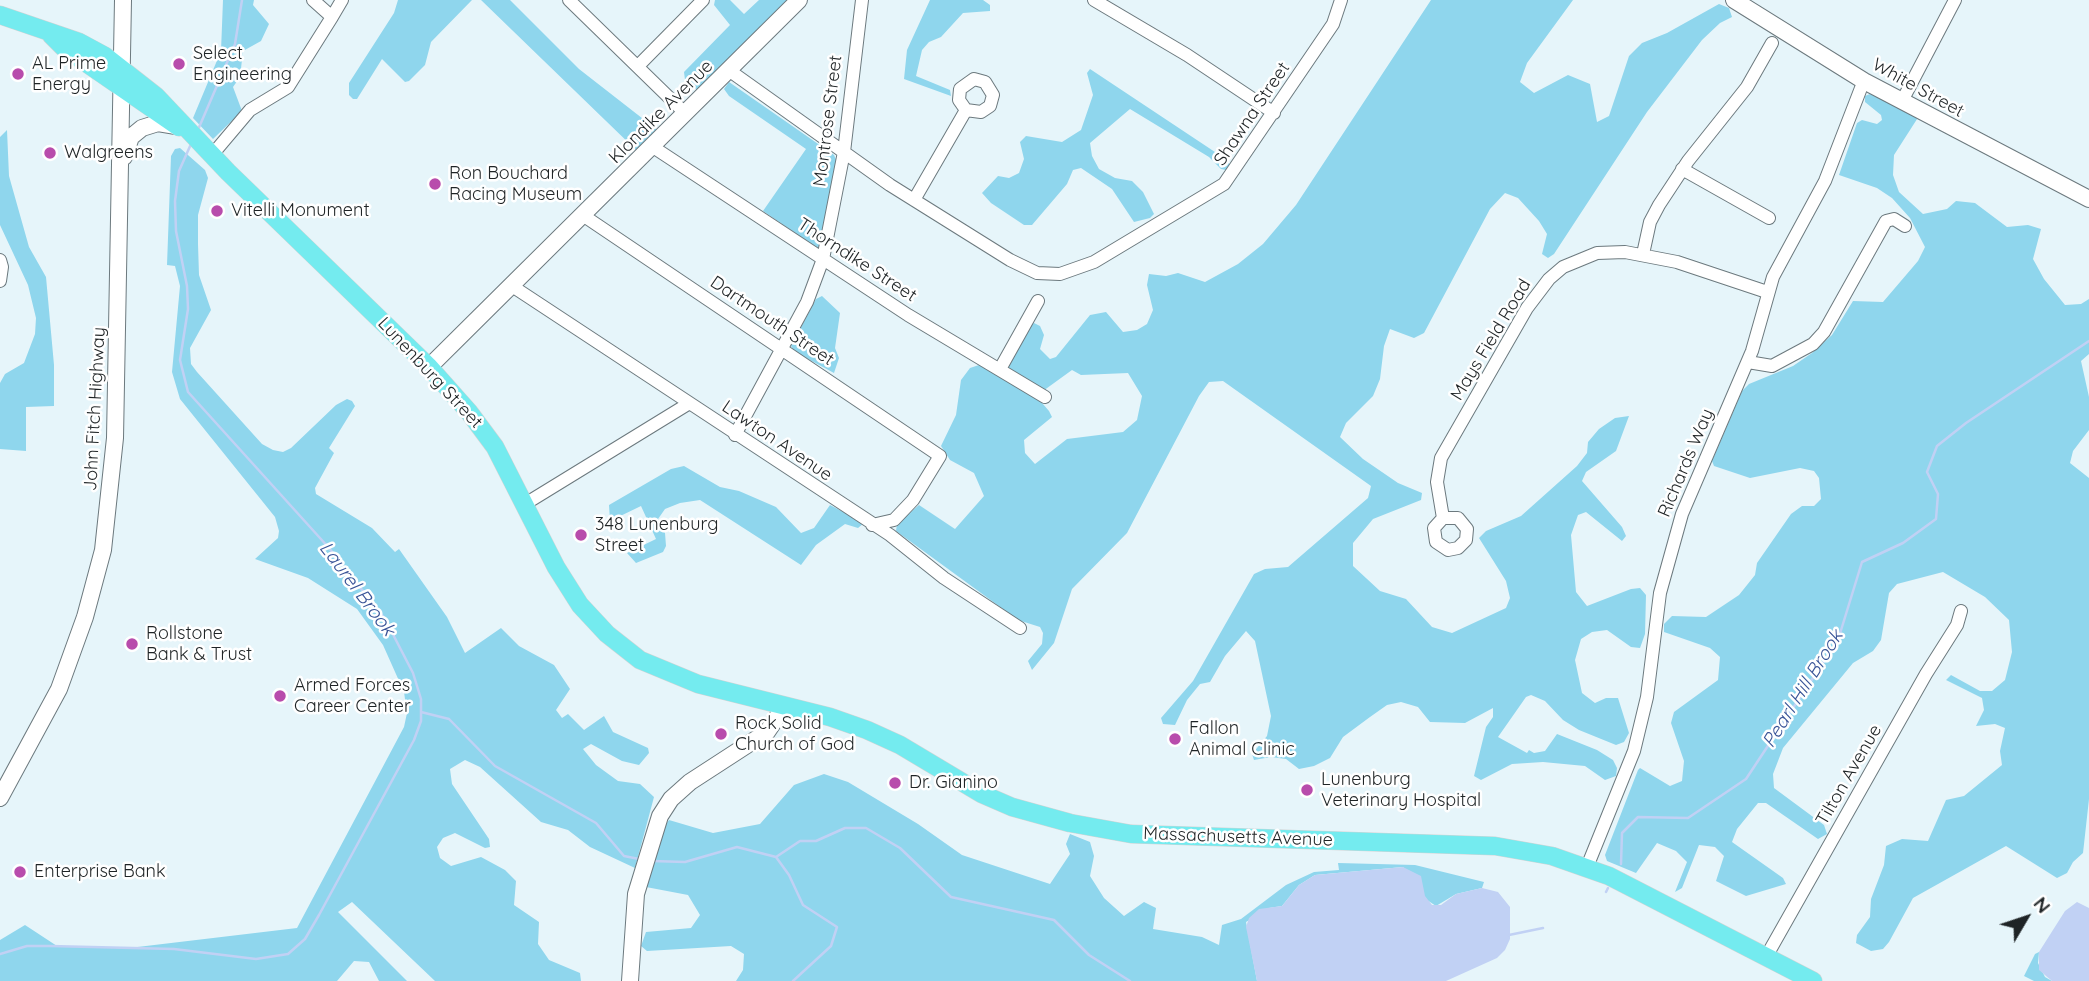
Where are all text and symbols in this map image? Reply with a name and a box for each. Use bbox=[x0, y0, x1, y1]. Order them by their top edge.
place label: Select Engineering bbox=[193, 43, 292, 86]
place label: AL Prime Energy bbox=[32, 53, 106, 96]
street label: Montrose Street bbox=[809, 54, 847, 188]
street label: White Street bbox=[1868, 54, 1968, 122]
marker: Select Engineering bbox=[171, 56, 187, 72]
street label: Klondike Avenue bbox=[605, 56, 717, 168]
street label: Shawna Street bbox=[1209, 58, 1295, 170]
marker: AL Prime Energy bbox=[10, 66, 26, 82]
place label: Walgreens bbox=[64, 142, 153, 164]
marker: Walgreens bbox=[42, 145, 58, 161]
place label: Ron Bouchard Racing Museum bbox=[449, 163, 582, 206]
marker: Ron Bouchard Racing Museum bbox=[427, 176, 443, 192]
place label: Vitelli Monument bbox=[231, 200, 370, 222]
marker: Vitelli Monument bbox=[209, 203, 225, 219]
street label: Thorndike Street bbox=[793, 213, 921, 307]
street label: Dartmouth Street bbox=[706, 272, 838, 370]
street label: Mays Field Road bbox=[1446, 275, 1536, 405]
street label: Lunenburg Street bbox=[373, 313, 487, 433]
street label: John Fitch Highway bbox=[80, 326, 110, 492]
street label: Lawton Avenue bbox=[718, 396, 836, 486]
street label: Richards Way bbox=[1653, 406, 1719, 520]
place label: 348 Lunenburg Street bbox=[595, 514, 718, 556]
marker: 348 Lunenburg Street bbox=[573, 527, 589, 543]
water label: Laurel Brook bbox=[314, 537, 400, 641]
place label: Rollstone Bank & Trust bbox=[146, 623, 252, 666]
water label: Pearl Hill Brook bbox=[1758, 626, 1848, 752]
marker: Rollstone Bank & Trust bbox=[124, 636, 140, 652]
place label: Armed Forces Career Center bbox=[294, 675, 411, 718]
marker: Armed Forces Career Center bbox=[272, 688, 288, 704]
place label: Rock Solid Church of God bbox=[735, 713, 855, 756]
place label: Fallon Animal Clinic bbox=[1189, 718, 1295, 760]
street label: Tilton Avenue bbox=[1812, 721, 1886, 829]
marker: Rock Solid Church of God bbox=[713, 726, 729, 742]
marker: Fallon Animal Clinic bbox=[1167, 731, 1183, 747]
place label: Lunenburg Veterinary Hospital bbox=[1321, 769, 1481, 812]
place label: Dr. Gianino bbox=[909, 772, 998, 794]
marker: Dr. Gianino bbox=[887, 775, 903, 791]
marker: Lunenburg Veterinary Hospital bbox=[1299, 782, 1315, 798]
street label: Massachusetts Avenue bbox=[1143, 823, 1333, 851]
place label: Enterprise Bank bbox=[34, 861, 166, 883]
marker: Enterprise Bank bbox=[12, 864, 28, 880]
north arrow bbox=[1991, 883, 2061, 953]
text: N bbox=[2029, 892, 2056, 918]

